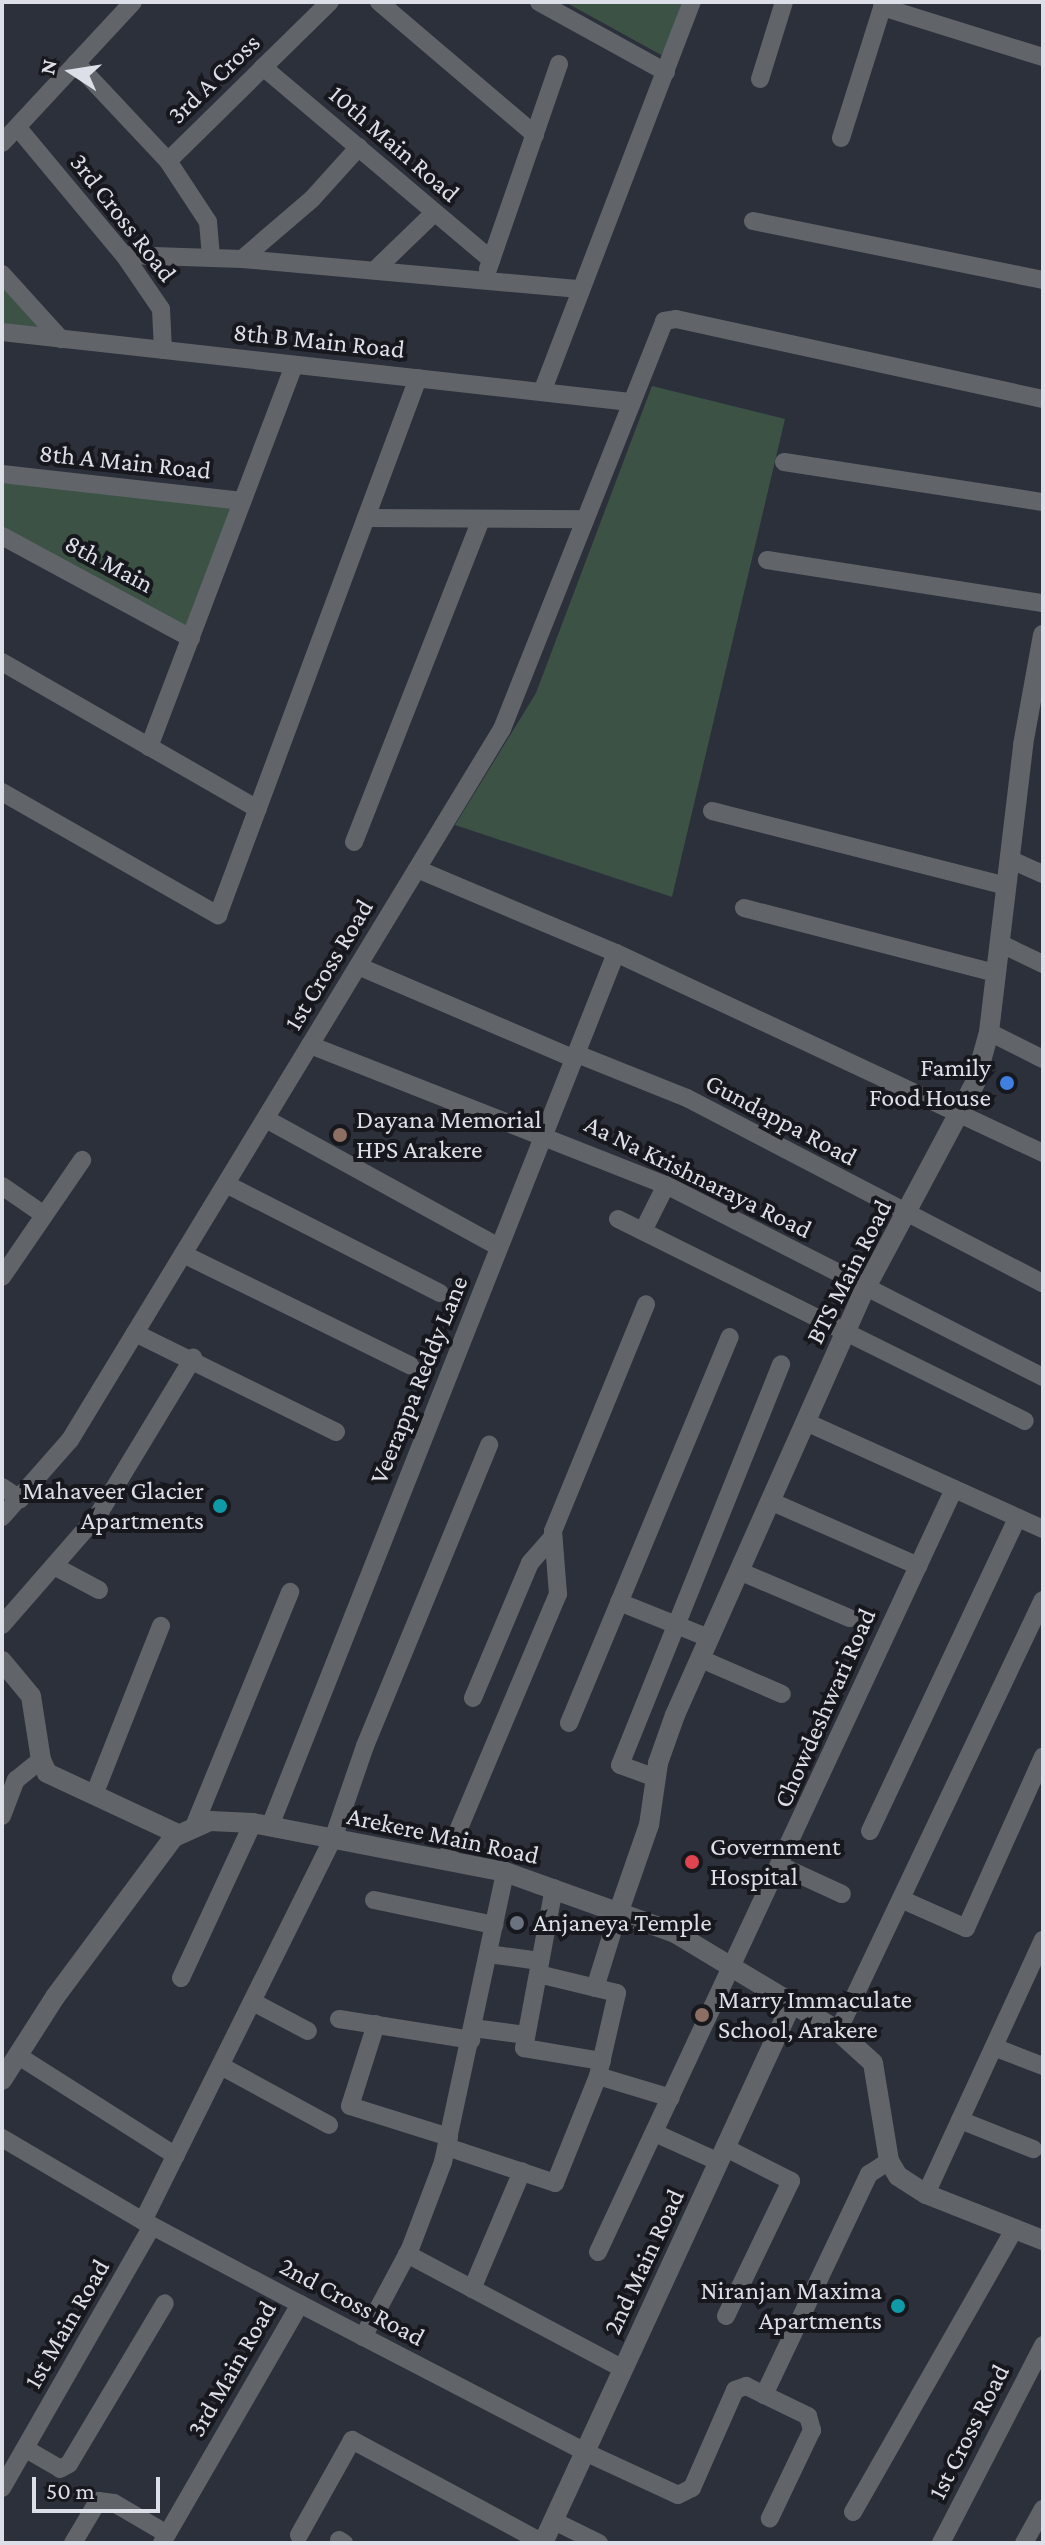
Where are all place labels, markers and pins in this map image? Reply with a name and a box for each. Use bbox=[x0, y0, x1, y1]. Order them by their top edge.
place label: Family Food House bbox=[869, 1052, 991, 1114]
marker: Family Food House bbox=[998, 1074, 1016, 1092]
place label: Dayana Memorial HPS Arakere bbox=[356, 1104, 542, 1166]
marker: Dayana Memorial HPS Arakere bbox=[331, 1126, 349, 1144]
place label: Mahaveer Glacier Apartments bbox=[22, 1475, 204, 1536]
marker: Mahaveer Glacier Apartments bbox=[211, 1497, 229, 1515]
place label: Government Hospital bbox=[710, 1831, 841, 1892]
marker: Government Hospital bbox=[681, 1851, 703, 1873]
place label: Anjaneya Temple bbox=[533, 1907, 712, 1939]
marker: Anjaneya Temple bbox=[508, 1914, 526, 1932]
place label: Marry Immaculate School, Arakere bbox=[718, 1984, 912, 2046]
marker: Marry Immaculate School, Arakere bbox=[693, 2006, 711, 2024]
place label: Niranjan Maxima Apartments bbox=[700, 2275, 882, 2336]
marker: Niranjan Maxima Apartments bbox=[889, 2297, 907, 2315]

